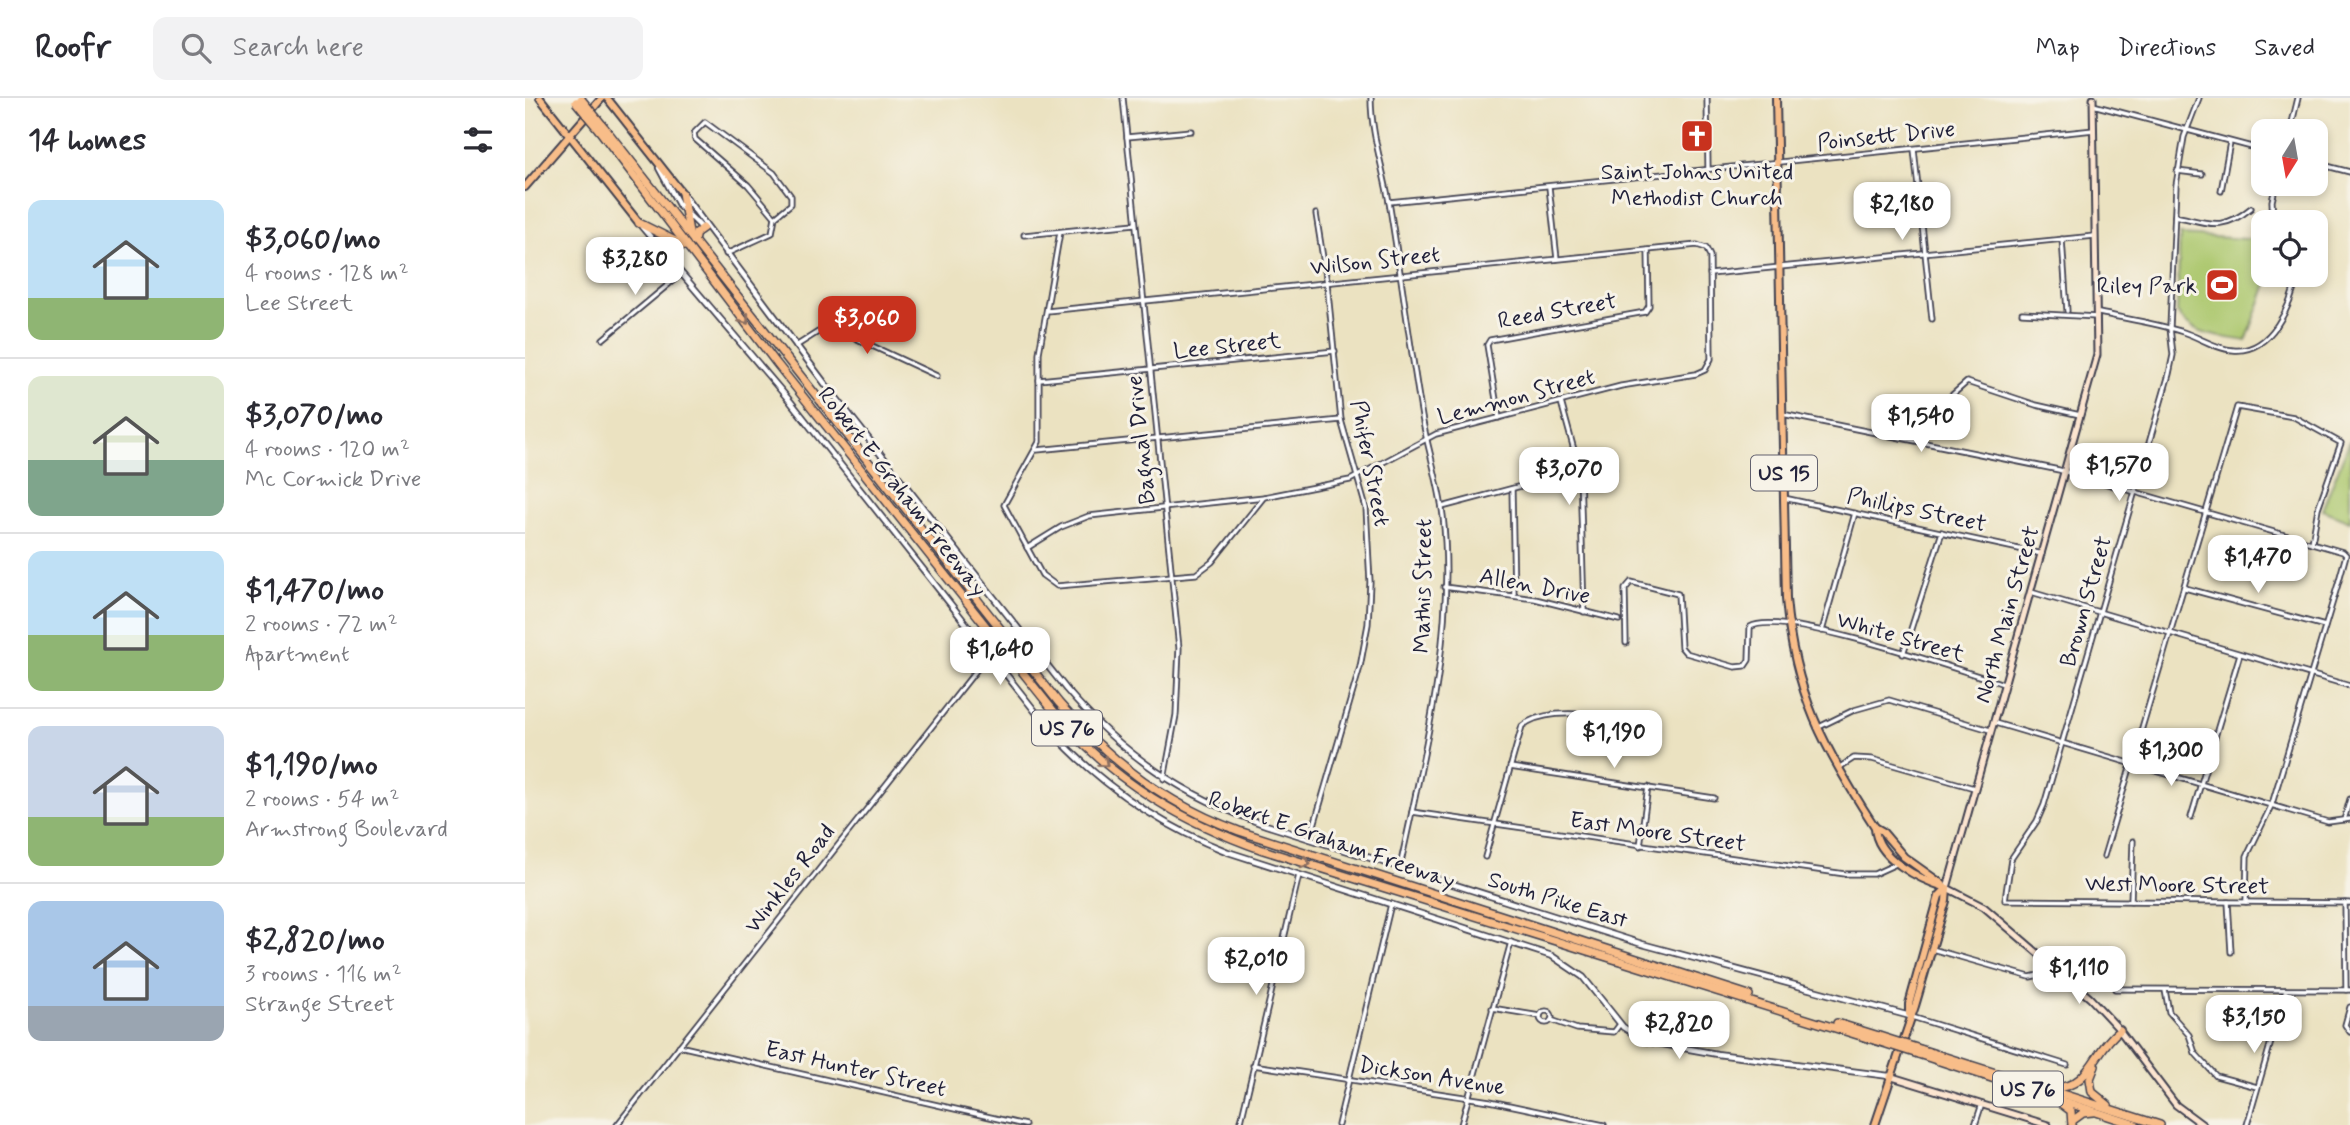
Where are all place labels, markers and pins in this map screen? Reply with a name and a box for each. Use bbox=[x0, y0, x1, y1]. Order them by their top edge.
church icon: Saint Johns United Methodist Church bbox=[1678, 117, 1716, 155]
place label: Saint Johns United Methodist Church bbox=[1601, 158, 1793, 214]
pin: $2,180 bbox=[1845, 183, 1959, 242]
pin: $3,280 bbox=[578, 238, 692, 297]
sports icon: Riley Park bbox=[2203, 266, 2241, 304]
place label: Riley Park bbox=[2096, 272, 2197, 302]
pin: $3,060 bbox=[810, 296, 924, 356]
pin: $1,540 bbox=[1864, 394, 1978, 454]
pin: $1,570 bbox=[2062, 444, 2176, 503]
pin: $3,070 bbox=[1512, 448, 1626, 507]
pin: $1,470 bbox=[2201, 536, 2315, 595]
pin: $1,640 bbox=[943, 628, 1057, 687]
pin: $1,190 bbox=[1557, 710, 1671, 770]
pin: $1,300 bbox=[2114, 728, 2228, 788]
pin: $2,010 bbox=[1199, 937, 1313, 997]
pin: $1,110 bbox=[2022, 946, 2136, 1006]
pin: $3,150 bbox=[2197, 996, 2311, 1055]
pin: $2,820 bbox=[1622, 1002, 1736, 1061]

